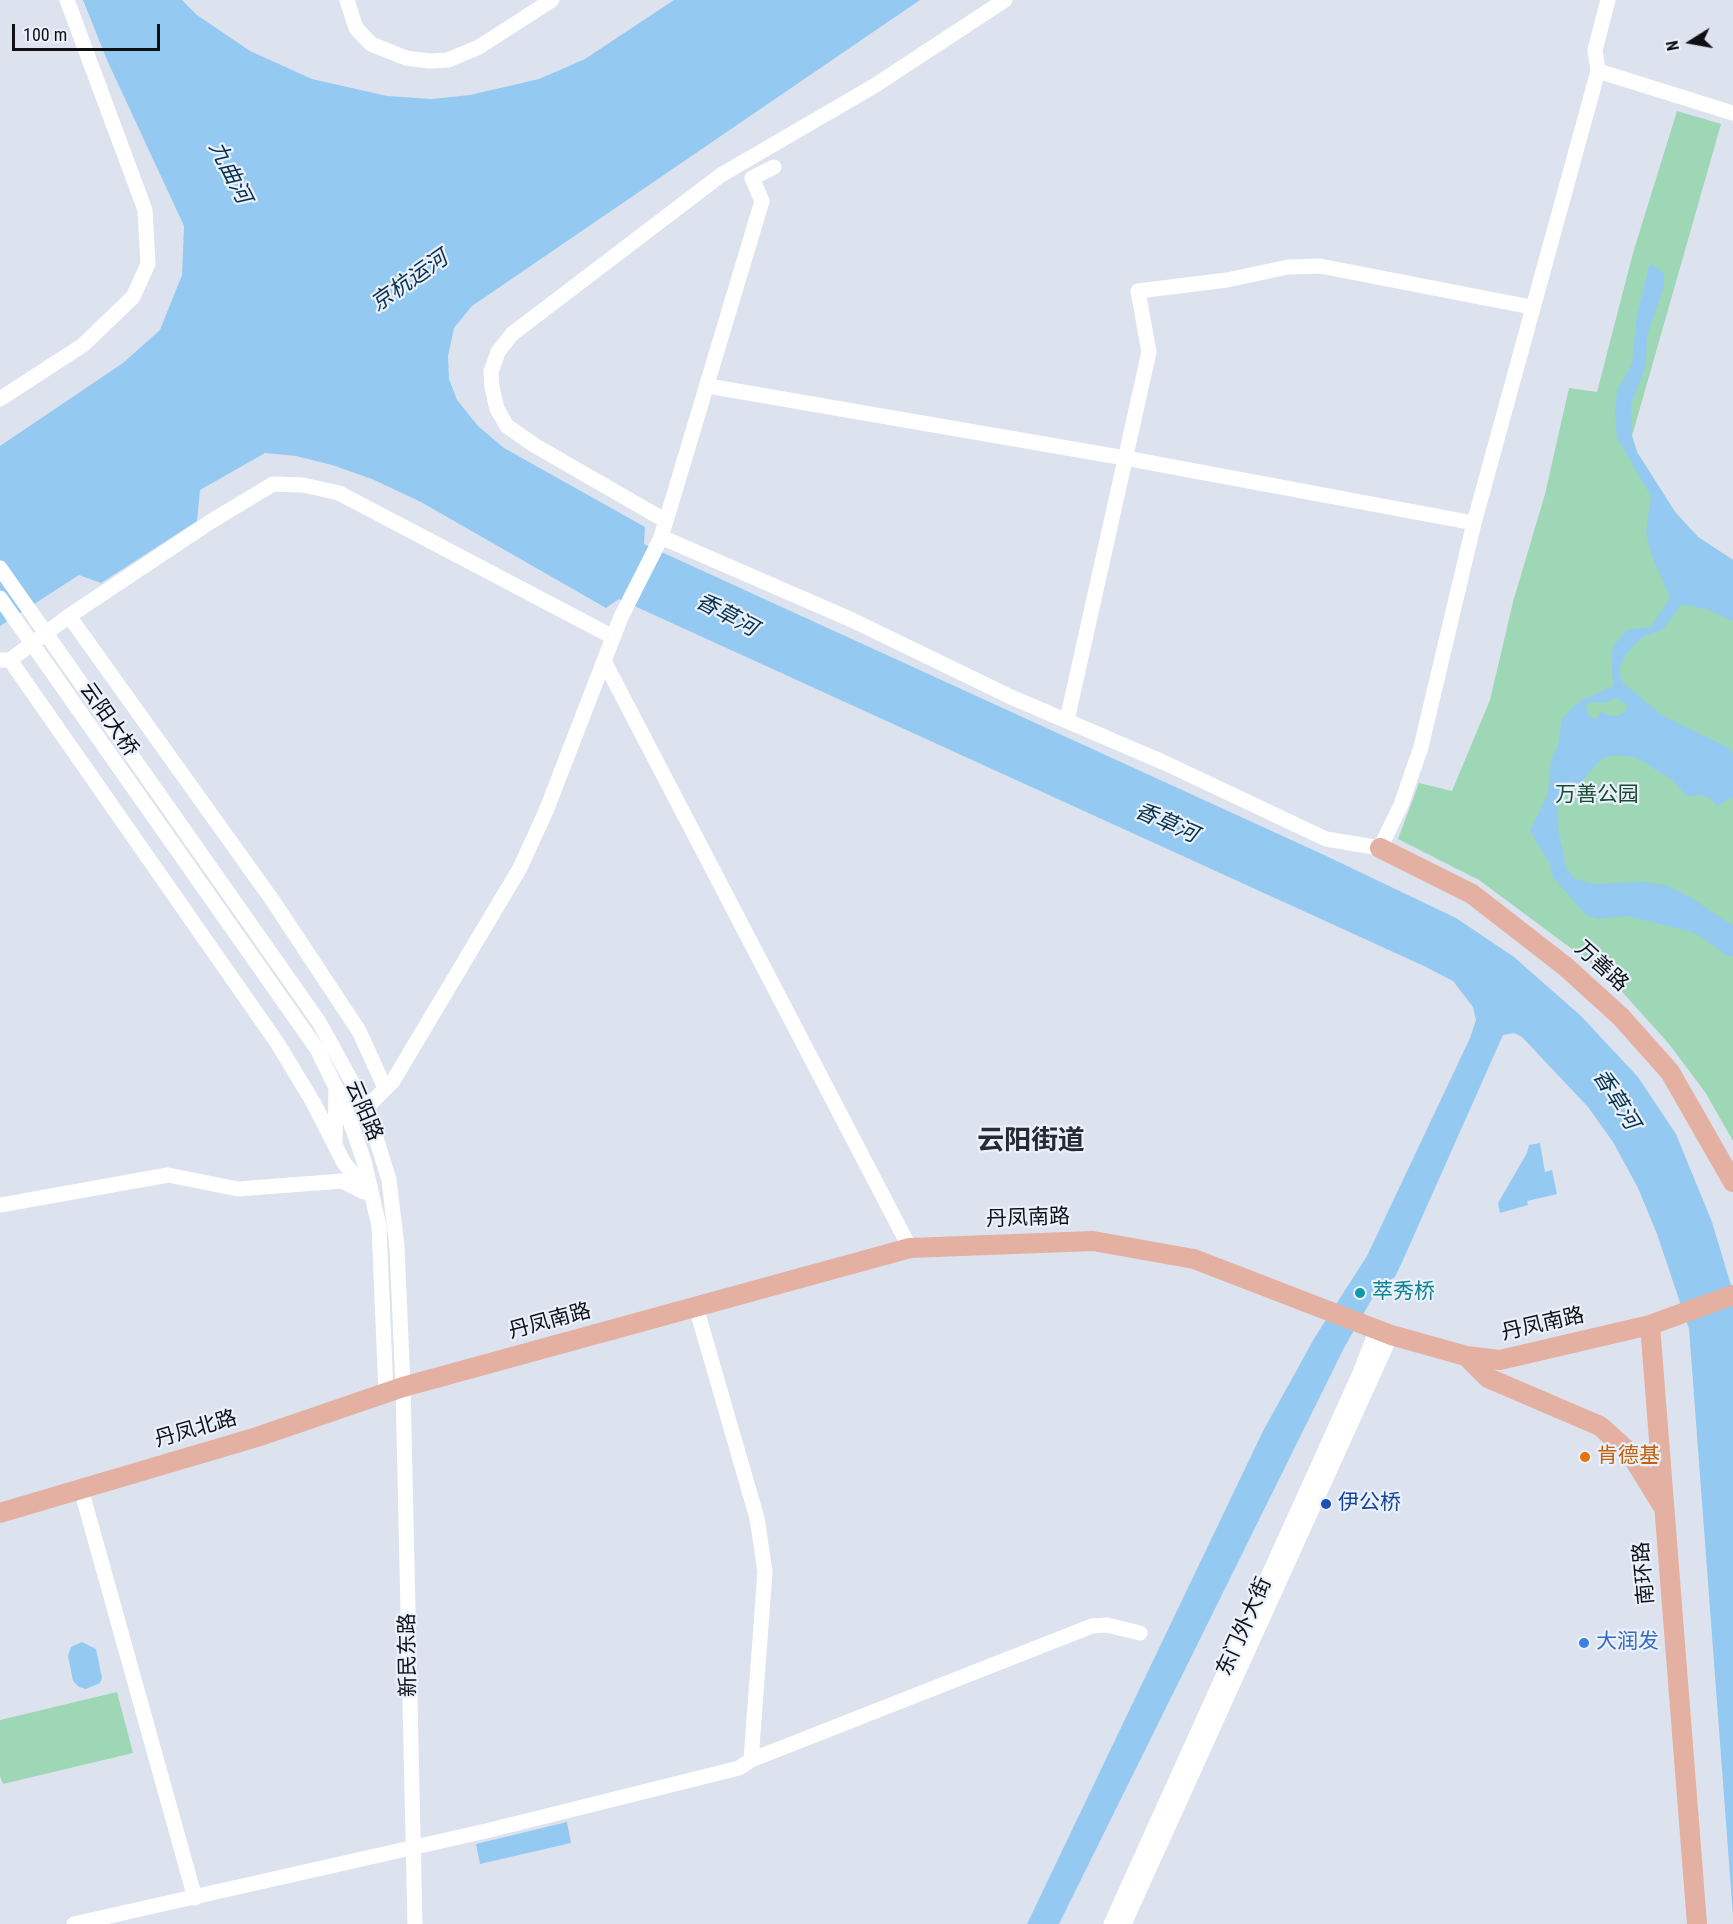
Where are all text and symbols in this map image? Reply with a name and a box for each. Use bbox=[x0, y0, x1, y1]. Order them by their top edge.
scale bar bbox=[15, 12, 164, 50]
north arrow bbox=[1661, 12, 1721, 72]
text: 100 m bbox=[23, 24, 67, 45]
text: N bbox=[1663, 39, 1683, 52]
water label: 九曲河 bbox=[202, 138, 256, 208]
water label: 京杭运河 bbox=[366, 246, 454, 318]
water label: 香草河 bbox=[691, 589, 761, 643]
street label: 云阳大桥 bbox=[74, 678, 142, 762]
park label: 万善公园 bbox=[1555, 783, 1639, 809]
water label: 香草河 bbox=[1130, 799, 1202, 849]
street label: 万善路 bbox=[1569, 937, 1633, 997]
water label: 香草河 bbox=[1586, 1065, 1644, 1135]
street label: 云阳路 bbox=[339, 1077, 387, 1145]
district label: 云阳街道 bbox=[977, 1126, 1085, 1158]
street label: 丹凤南路 bbox=[986, 1205, 1070, 1233]
place label: 萃秀桥 bbox=[1372, 1280, 1435, 1306]
marker: 萃秀桥 bbox=[1353, 1286, 1367, 1300]
street label: 丹凤南路 bbox=[506, 1299, 594, 1345]
street label: 丹凤南路 bbox=[1499, 1303, 1587, 1347]
street label: 丹凤北路 bbox=[152, 1406, 240, 1454]
place label: 肯德基 bbox=[1597, 1444, 1660, 1470]
marker: 肯德基 bbox=[1578, 1450, 1592, 1464]
place label: 伊公桥 bbox=[1338, 1491, 1401, 1517]
marker: 伊公桥 bbox=[1319, 1497, 1333, 1511]
street label: 南环路 bbox=[1630, 1541, 1660, 1605]
street label: 东门外大街 bbox=[1212, 1574, 1278, 1680]
street label: 新民东路 bbox=[396, 1613, 422, 1697]
place label: 大润发 bbox=[1596, 1630, 1659, 1656]
marker: 大润发 bbox=[1577, 1636, 1591, 1650]

